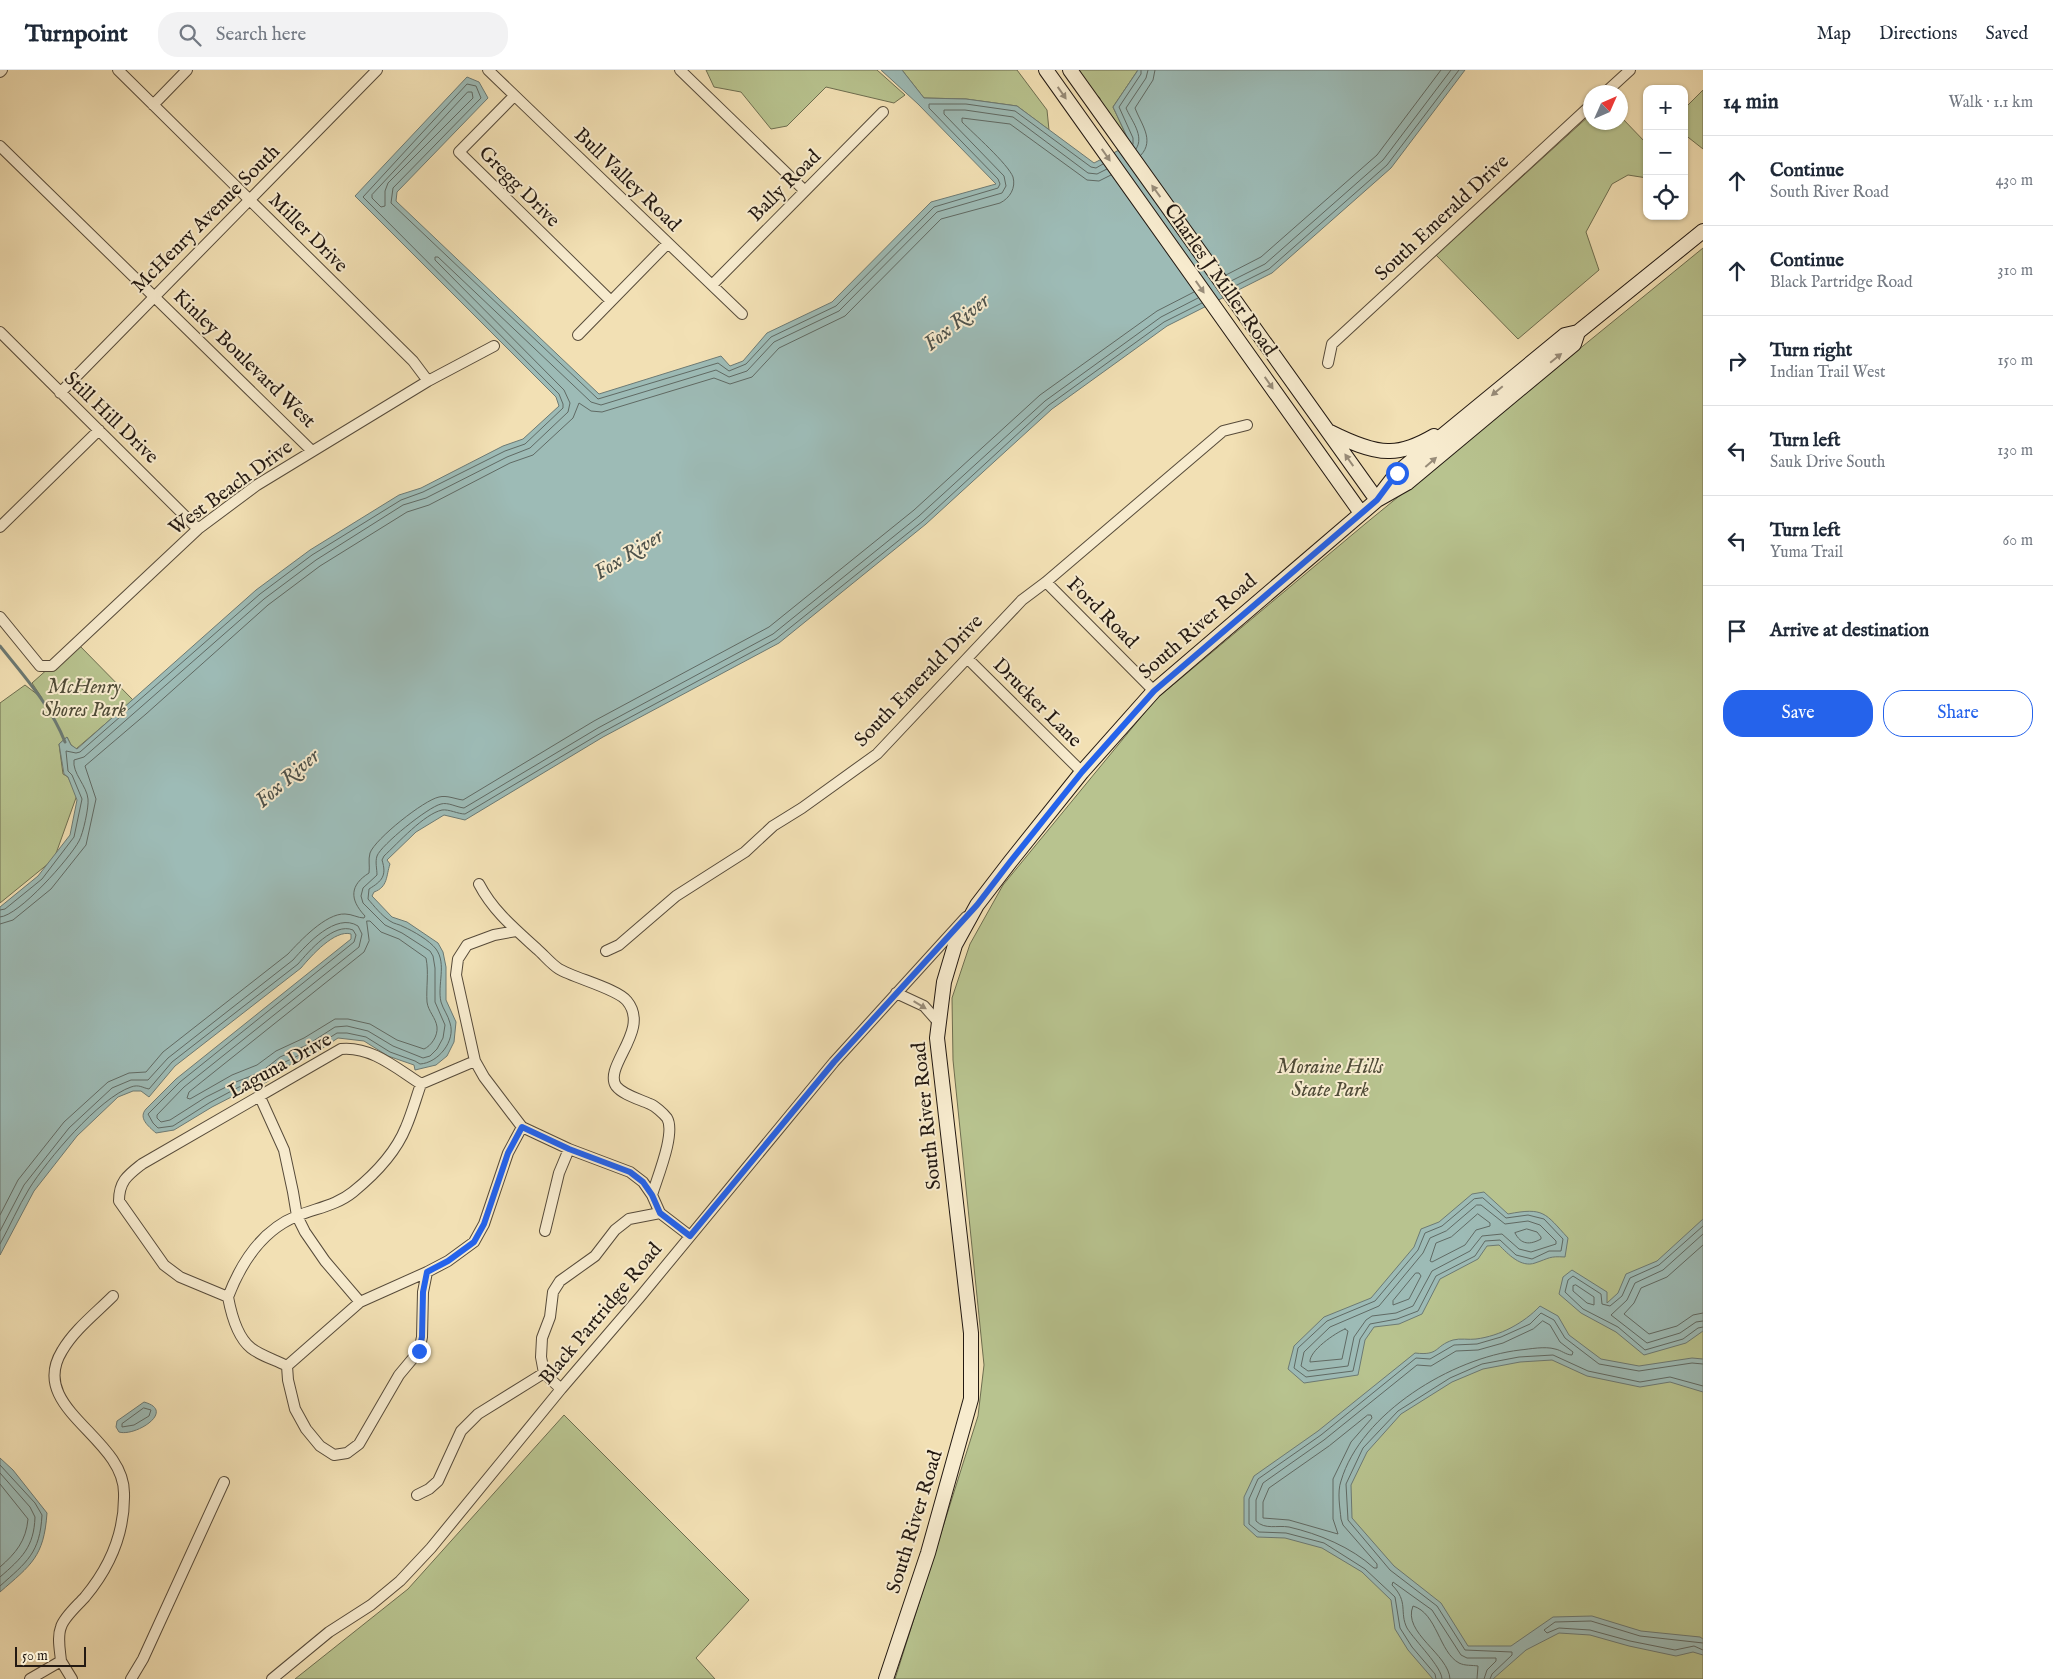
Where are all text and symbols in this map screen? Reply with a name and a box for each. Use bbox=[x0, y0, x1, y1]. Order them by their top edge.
search box bbox=[158, 12, 508, 57]
text: Turnpoint bbox=[25, 19, 128, 50]
icon: search bbox=[176, 21, 204, 49]
text: Search here bbox=[216, 23, 306, 47]
text: Map bbox=[1817, 23, 1851, 46]
text: Directions bbox=[1879, 23, 1957, 46]
text: Saved bbox=[1985, 23, 2028, 46]
north arrow bbox=[1583, 85, 1628, 130]
map controls bbox=[1643, 85, 1688, 220]
button: + bbox=[1643, 85, 1688, 130]
one-way arrow bbox=[1057, 86, 1067, 99]
text: 14 min bbox=[1723, 89, 1779, 116]
text: Walk · 1.1 km bbox=[1949, 93, 2033, 113]
street label: Bull Valley Road bbox=[568, 123, 686, 237]
button: − bbox=[1643, 130, 1688, 175]
street label: McHenry Avenue South bbox=[127, 139, 286, 298]
street label: Gregg Drive bbox=[473, 141, 565, 233]
street label: Bally Road bbox=[744, 144, 827, 227]
one-way arrow bbox=[1101, 148, 1111, 162]
street label: South Emerald Drive bbox=[1370, 149, 1514, 287]
text: Continue bbox=[1770, 159, 1844, 183]
icon: ahead bbox=[1723, 167, 1751, 195]
text: 430 m bbox=[1995, 171, 2033, 191]
button: locate bbox=[1643, 175, 1688, 220]
text: South River Road bbox=[1770, 183, 1889, 203]
one-way arrow bbox=[1151, 184, 1161, 198]
street label: Miller Drive bbox=[263, 188, 353, 278]
street label: Charles J Miller Road bbox=[1158, 199, 1282, 361]
text: Continue bbox=[1770, 249, 1844, 273]
icon: ahead bbox=[1723, 257, 1751, 285]
text: 310 m bbox=[1997, 261, 2033, 281]
text: Black Partridge Road bbox=[1770, 273, 1913, 293]
one-way arrow bbox=[1195, 280, 1205, 294]
street label: Kinley Boulevard West bbox=[167, 284, 321, 434]
water label: Fox River bbox=[918, 288, 996, 358]
text: Turn right bbox=[1770, 339, 1852, 363]
icon: right bbox=[1723, 347, 1751, 375]
text: 150 m bbox=[1998, 351, 2033, 371]
one-way arrow bbox=[1549, 353, 1562, 364]
text: Indian Trail West bbox=[1770, 363, 1885, 383]
street label: Still Hill Drive bbox=[58, 367, 164, 469]
one-way arrow bbox=[1264, 377, 1274, 390]
one-way arrow bbox=[1491, 385, 1504, 396]
text: Turn left bbox=[1770, 429, 1841, 453]
street label: West Beach Drive bbox=[164, 435, 298, 541]
icon: left bbox=[1723, 437, 1751, 465]
text: 130 m bbox=[1997, 441, 2033, 461]
one-way arrow bbox=[1344, 453, 1354, 467]
text: Sauk Drive South bbox=[1770, 453, 1885, 473]
one-way arrow bbox=[1425, 456, 1437, 468]
route start bbox=[1386, 462, 1409, 485]
text: Turn left bbox=[1770, 519, 1841, 543]
water label: Fox River bbox=[589, 523, 670, 587]
icon: left bbox=[1723, 527, 1751, 555]
text: 60 m bbox=[2003, 531, 2033, 551]
text: Yuma Trail bbox=[1770, 543, 1843, 563]
street label: South River Road bbox=[1134, 569, 1262, 685]
street label: Ford Road bbox=[1061, 572, 1143, 654]
street label: South Emerald Drive bbox=[849, 610, 989, 752]
icon: arrive bbox=[1723, 617, 1751, 645]
text: Arrive at destination bbox=[1770, 619, 1929, 643]
street label: Drucker Lane bbox=[987, 653, 1087, 753]
park label: McHenry Shores Park bbox=[42, 675, 126, 723]
button: Save bbox=[1723, 690, 1873, 737]
button: Share bbox=[1883, 690, 2033, 737]
water label: Fox River bbox=[250, 743, 327, 815]
one-way arrow bbox=[913, 1000, 927, 1009]
street label: Laguna Drive bbox=[224, 1027, 336, 1105]
street label: South River Road bbox=[907, 1041, 947, 1191]
park label: Moraine Hills State Park bbox=[1277, 1055, 1384, 1103]
street label: Black Partridge Road bbox=[534, 1237, 668, 1390]
route end bbox=[408, 1340, 431, 1363]
street label: South River Road bbox=[881, 1447, 949, 1597]
scale bar bbox=[15, 1644, 86, 1667]
text: 50 m bbox=[22, 1647, 48, 1665]

